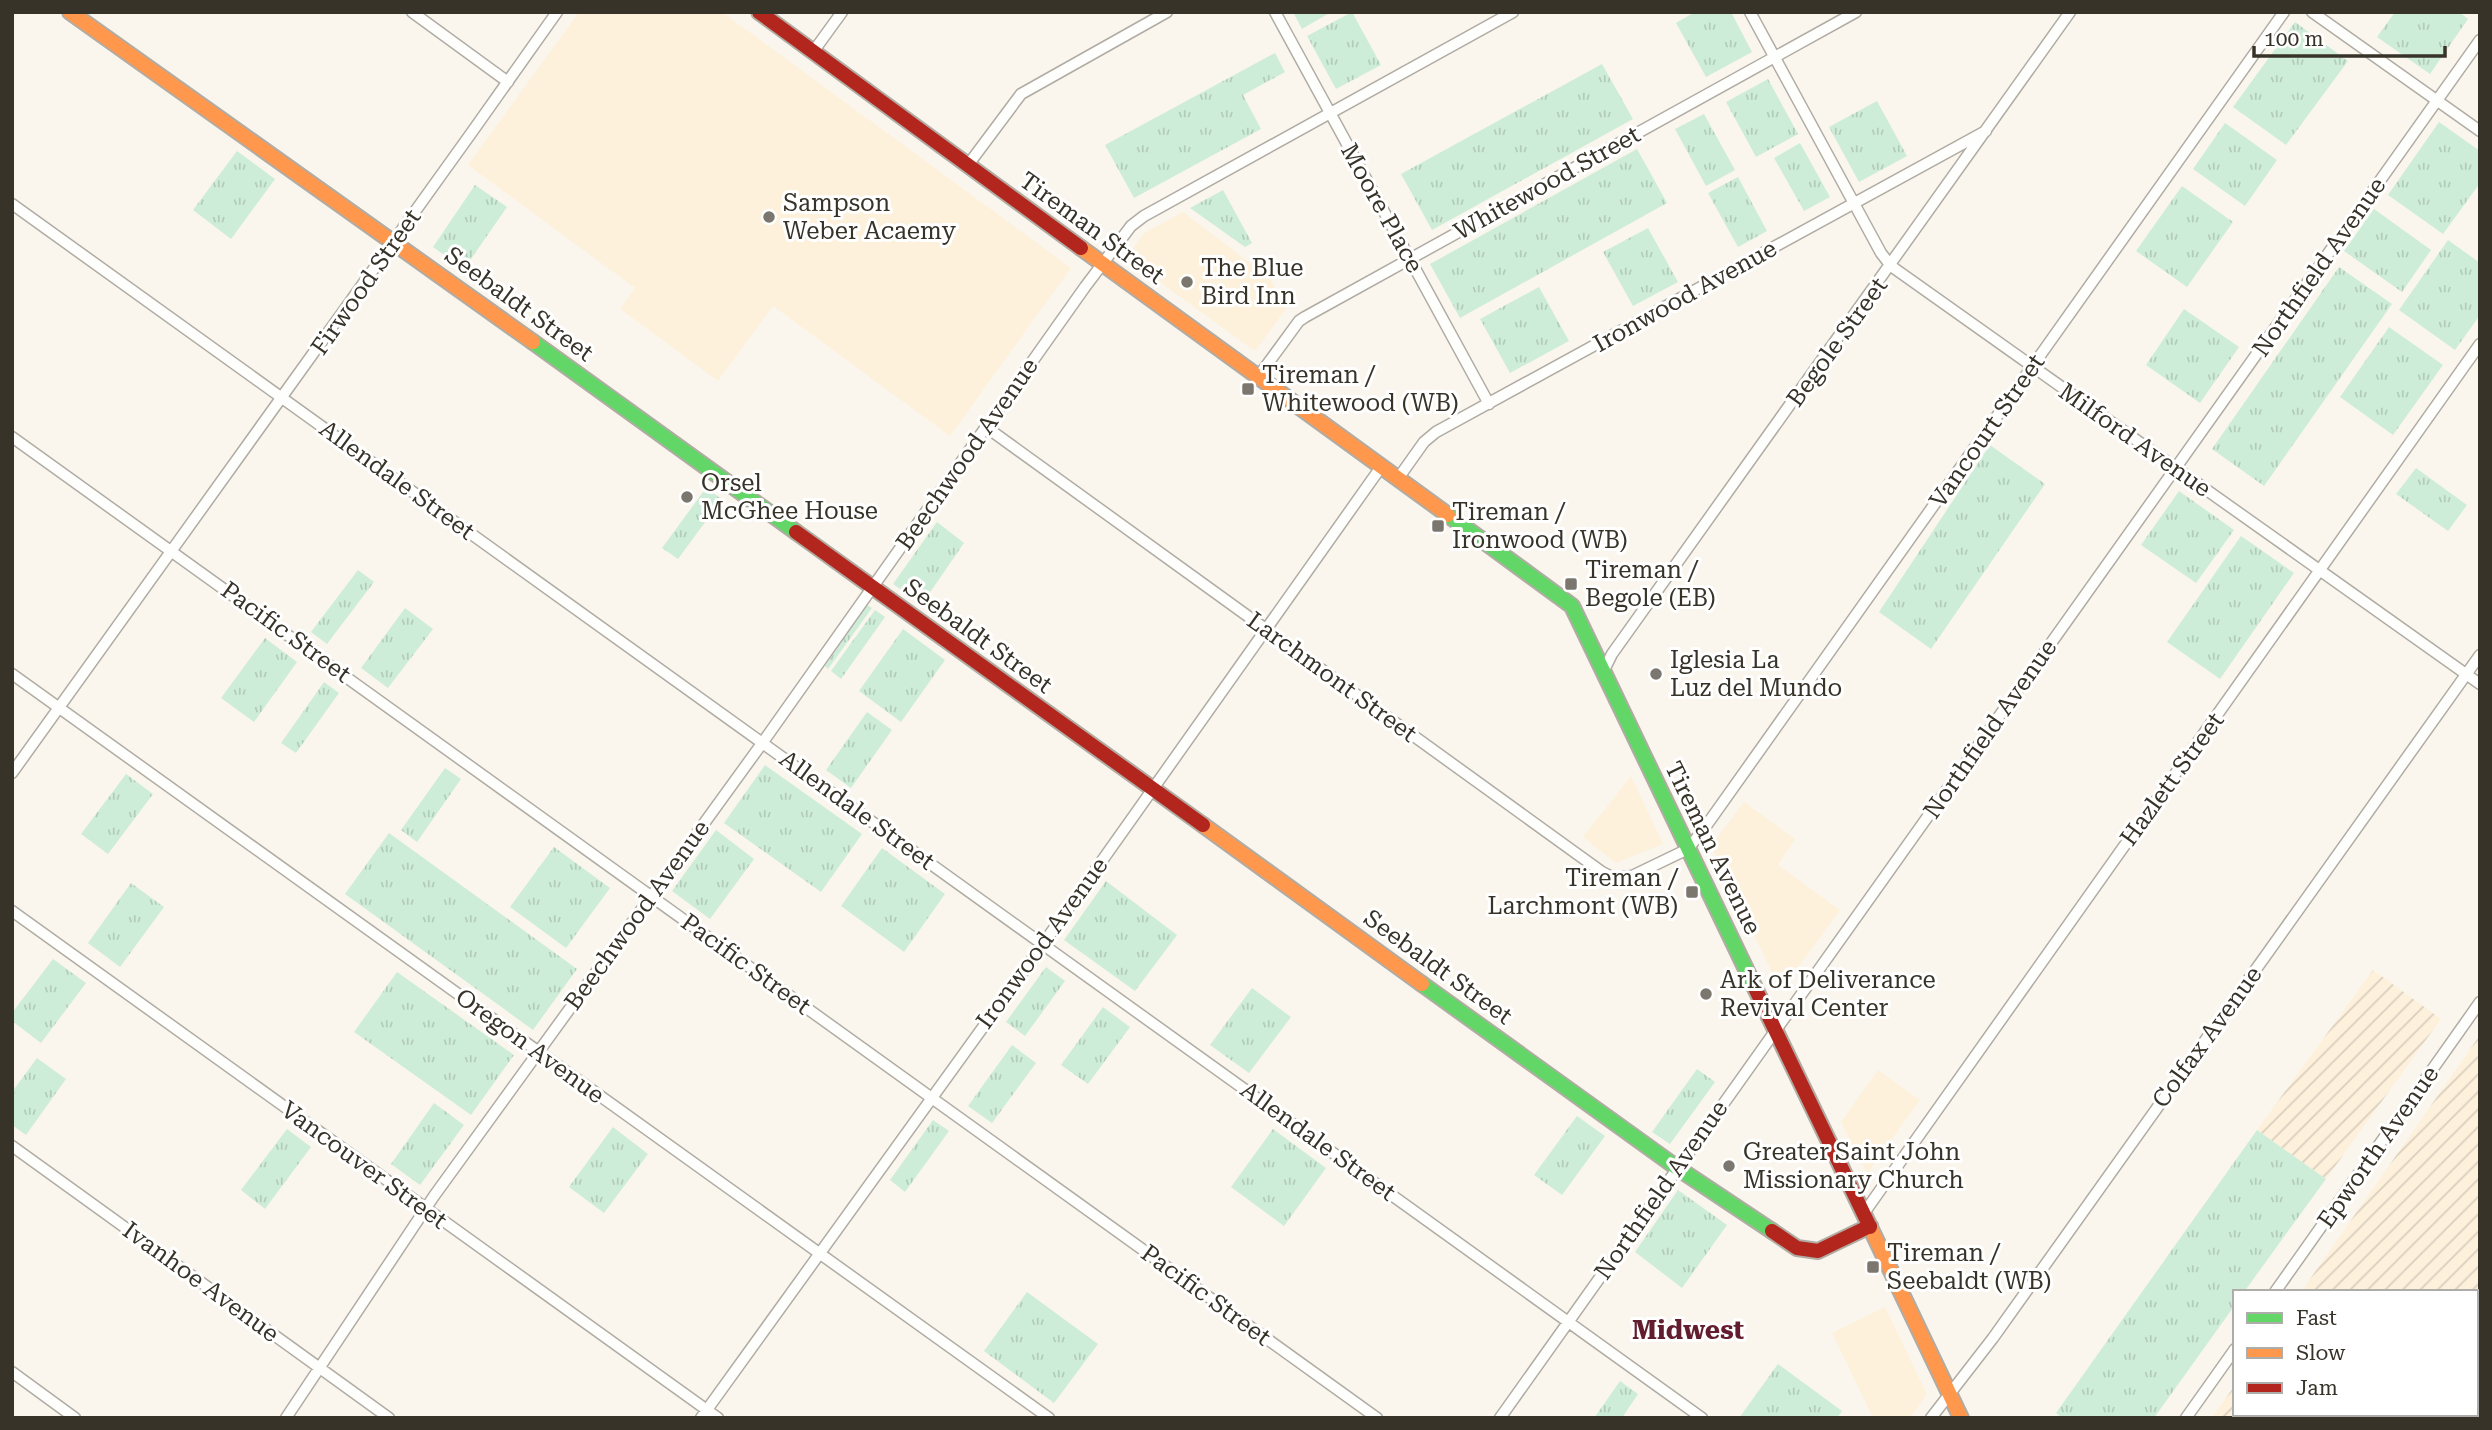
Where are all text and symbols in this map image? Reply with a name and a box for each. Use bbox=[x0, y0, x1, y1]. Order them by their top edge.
scale bar bbox=[2254, 14, 2445, 58]
text: 100 m bbox=[2264, 27, 2324, 51]
street label: Whitewood Street bbox=[1449, 120, 1645, 246]
street label: Moore Place bbox=[1335, 139, 1429, 277]
street label: Tireman Street bbox=[1014, 166, 1170, 290]
street label: Northfield Avenue bbox=[2247, 172, 2391, 362]
place label: Sampson Weber Acaemy bbox=[783, 189, 957, 245]
street label: Firwood Street bbox=[305, 204, 427, 360]
marker: Sampson Weber Acaemy bbox=[761, 209, 777, 225]
street label: Ironwood Avenue bbox=[1589, 234, 1781, 358]
street label: Seebaldt Street bbox=[439, 241, 599, 367]
place label: The Blue Bird Inn bbox=[1201, 254, 1303, 310]
street label: Begole Street bbox=[1781, 272, 1893, 412]
marker: The Blue Bird Inn bbox=[1179, 274, 1195, 290]
street label: Vancourt Street bbox=[1924, 349, 2050, 513]
street label: Beechwood Avenue bbox=[890, 353, 1044, 555]
place label: Tireman / Whitewood (WB) bbox=[1262, 361, 1459, 417]
street label: Milford Avenue bbox=[2054, 377, 2216, 503]
marker: Tireman / Whitewood (WB) bbox=[1240, 381, 1256, 397]
street label: Allendale Street bbox=[314, 414, 480, 546]
place label: Orsel McGhee House bbox=[701, 469, 878, 525]
marker: Orsel McGhee House bbox=[679, 489, 695, 505]
place label: Tireman / Ironwood (WB) bbox=[1452, 498, 1628, 554]
marker: Tireman / Ironwood (WB) bbox=[1430, 518, 1446, 534]
place label: Tireman / Begole (EB) bbox=[1585, 556, 1716, 612]
street label: Seebaldt Street bbox=[898, 573, 1058, 699]
street label: Pacific Street bbox=[216, 576, 356, 688]
marker: Tireman / Begole (EB) bbox=[1563, 576, 1579, 592]
street label: Larchmont Street bbox=[1242, 606, 1422, 748]
street label: Northfield Avenue bbox=[1918, 634, 2062, 824]
place label: Iglesia La Luz del Mundo bbox=[1670, 646, 1842, 702]
marker: Iglesia La Luz del Mundo bbox=[1648, 666, 1664, 682]
street label: Hazlett Street bbox=[2114, 707, 2230, 851]
street label: Allendale Street bbox=[774, 744, 940, 876]
street label: Tireman Avenue bbox=[1659, 757, 1767, 939]
street label: Beechwood Avenue bbox=[559, 815, 715, 1015]
street label: Ironwood Avenue bbox=[970, 852, 1114, 1034]
place label: Tireman / Larchmont (WB) bbox=[1487, 864, 1679, 920]
marker: Tireman / Larchmont (WB) bbox=[1684, 884, 1700, 900]
street label: Seebaldt Street bbox=[1358, 904, 1518, 1030]
street label: Pacific Street bbox=[676, 908, 816, 1020]
street label: Colfax Avenue bbox=[2146, 961, 2268, 1113]
place label: Ark of Deliverance Revival Center bbox=[1720, 966, 1936, 1022]
street label: Oregon Avenue bbox=[450, 983, 610, 1109]
marker: Ark of Deliverance Revival Center bbox=[1698, 986, 1714, 1002]
street label: Epworth Avenue bbox=[2312, 1061, 2444, 1233]
street label: Allendale Street bbox=[1235, 1075, 1401, 1207]
street label: Vancouver Street bbox=[276, 1095, 452, 1235]
street label: Northfield Avenue bbox=[1589, 1095, 1733, 1285]
place label: Greater Saint John Missionary Church bbox=[1743, 1138, 1964, 1194]
marker: Greater Saint John Missionary Church bbox=[1721, 1158, 1737, 1174]
street label: Ivanhoe Avenue bbox=[118, 1216, 284, 1348]
street label: Pacific Street bbox=[1136, 1239, 1276, 1351]
place label: Tireman / Seebaldt (WB) bbox=[1887, 1239, 2051, 1295]
marker: Tireman / Seebaldt (WB) bbox=[1865, 1259, 1881, 1275]
legend bbox=[2233, 1290, 2478, 1416]
text: Fast bbox=[2296, 1306, 2337, 1330]
district label: Midwest bbox=[1632, 1315, 1744, 1345]
text: Slow bbox=[2296, 1341, 2346, 1365]
text: Jam bbox=[2296, 1376, 2338, 1400]

